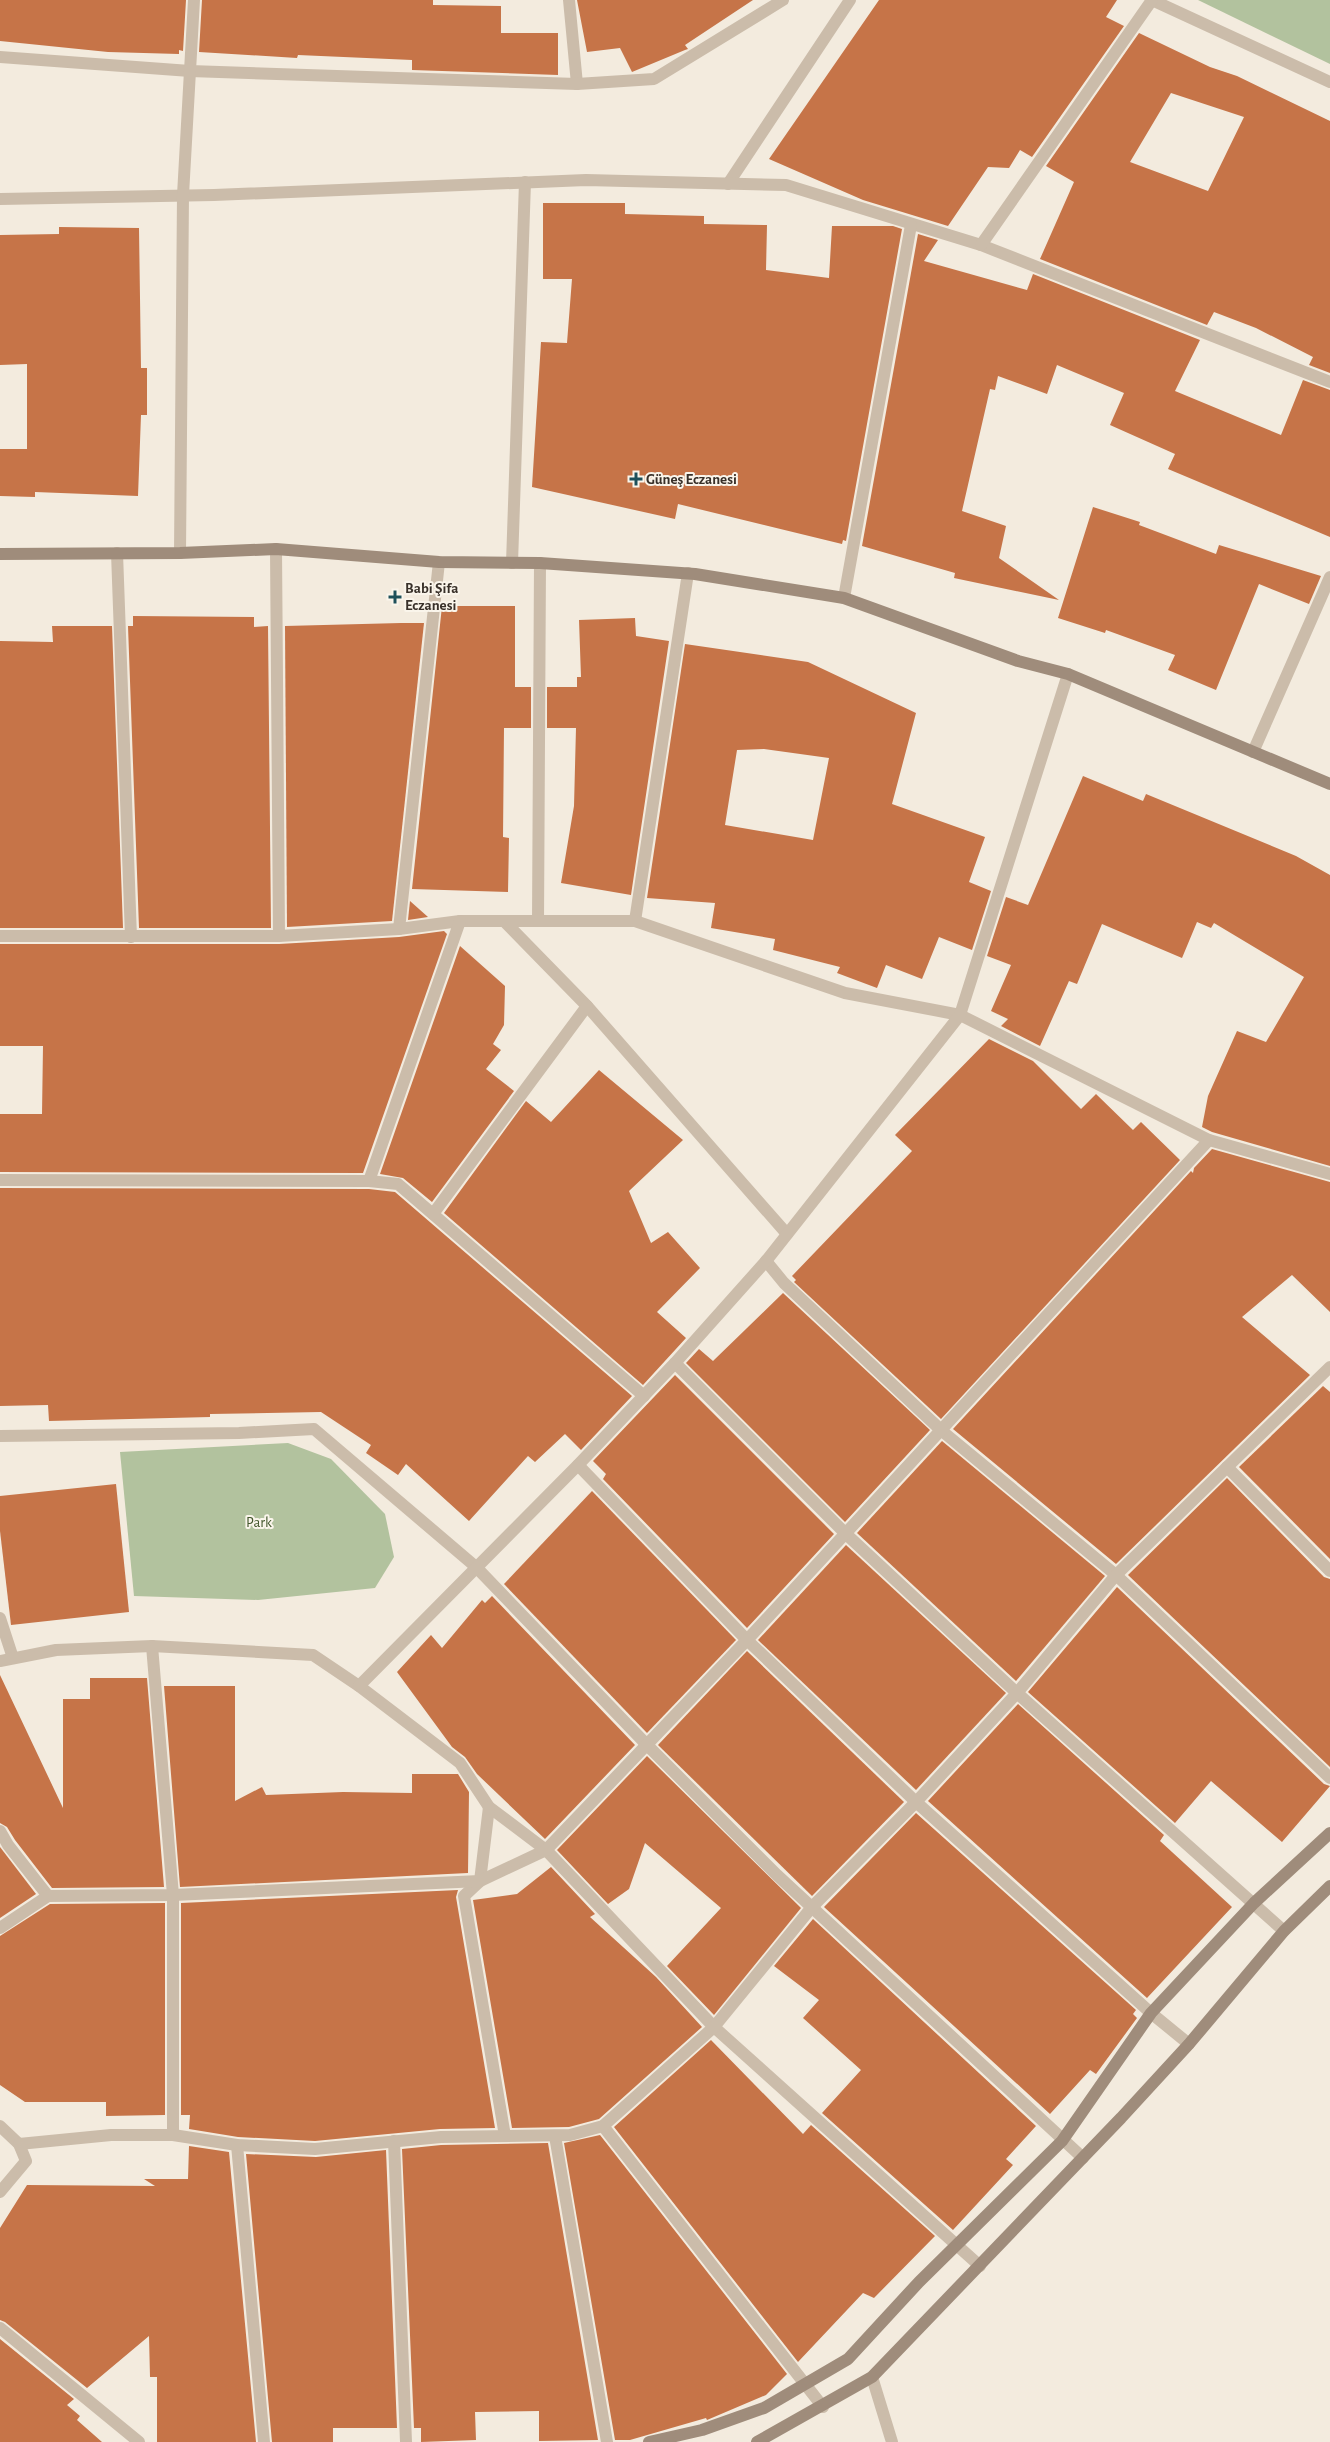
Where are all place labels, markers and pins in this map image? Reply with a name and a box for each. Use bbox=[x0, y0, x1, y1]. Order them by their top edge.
place label: Güneş Eczanesi bbox=[646, 472, 737, 487]
marker: Güneş Eczanesi bbox=[630, 473, 642, 485]
place label: Babi Şifa Eczanesi bbox=[405, 581, 458, 613]
marker: Babi Şifa Eczanesi bbox=[389, 591, 401, 603]

